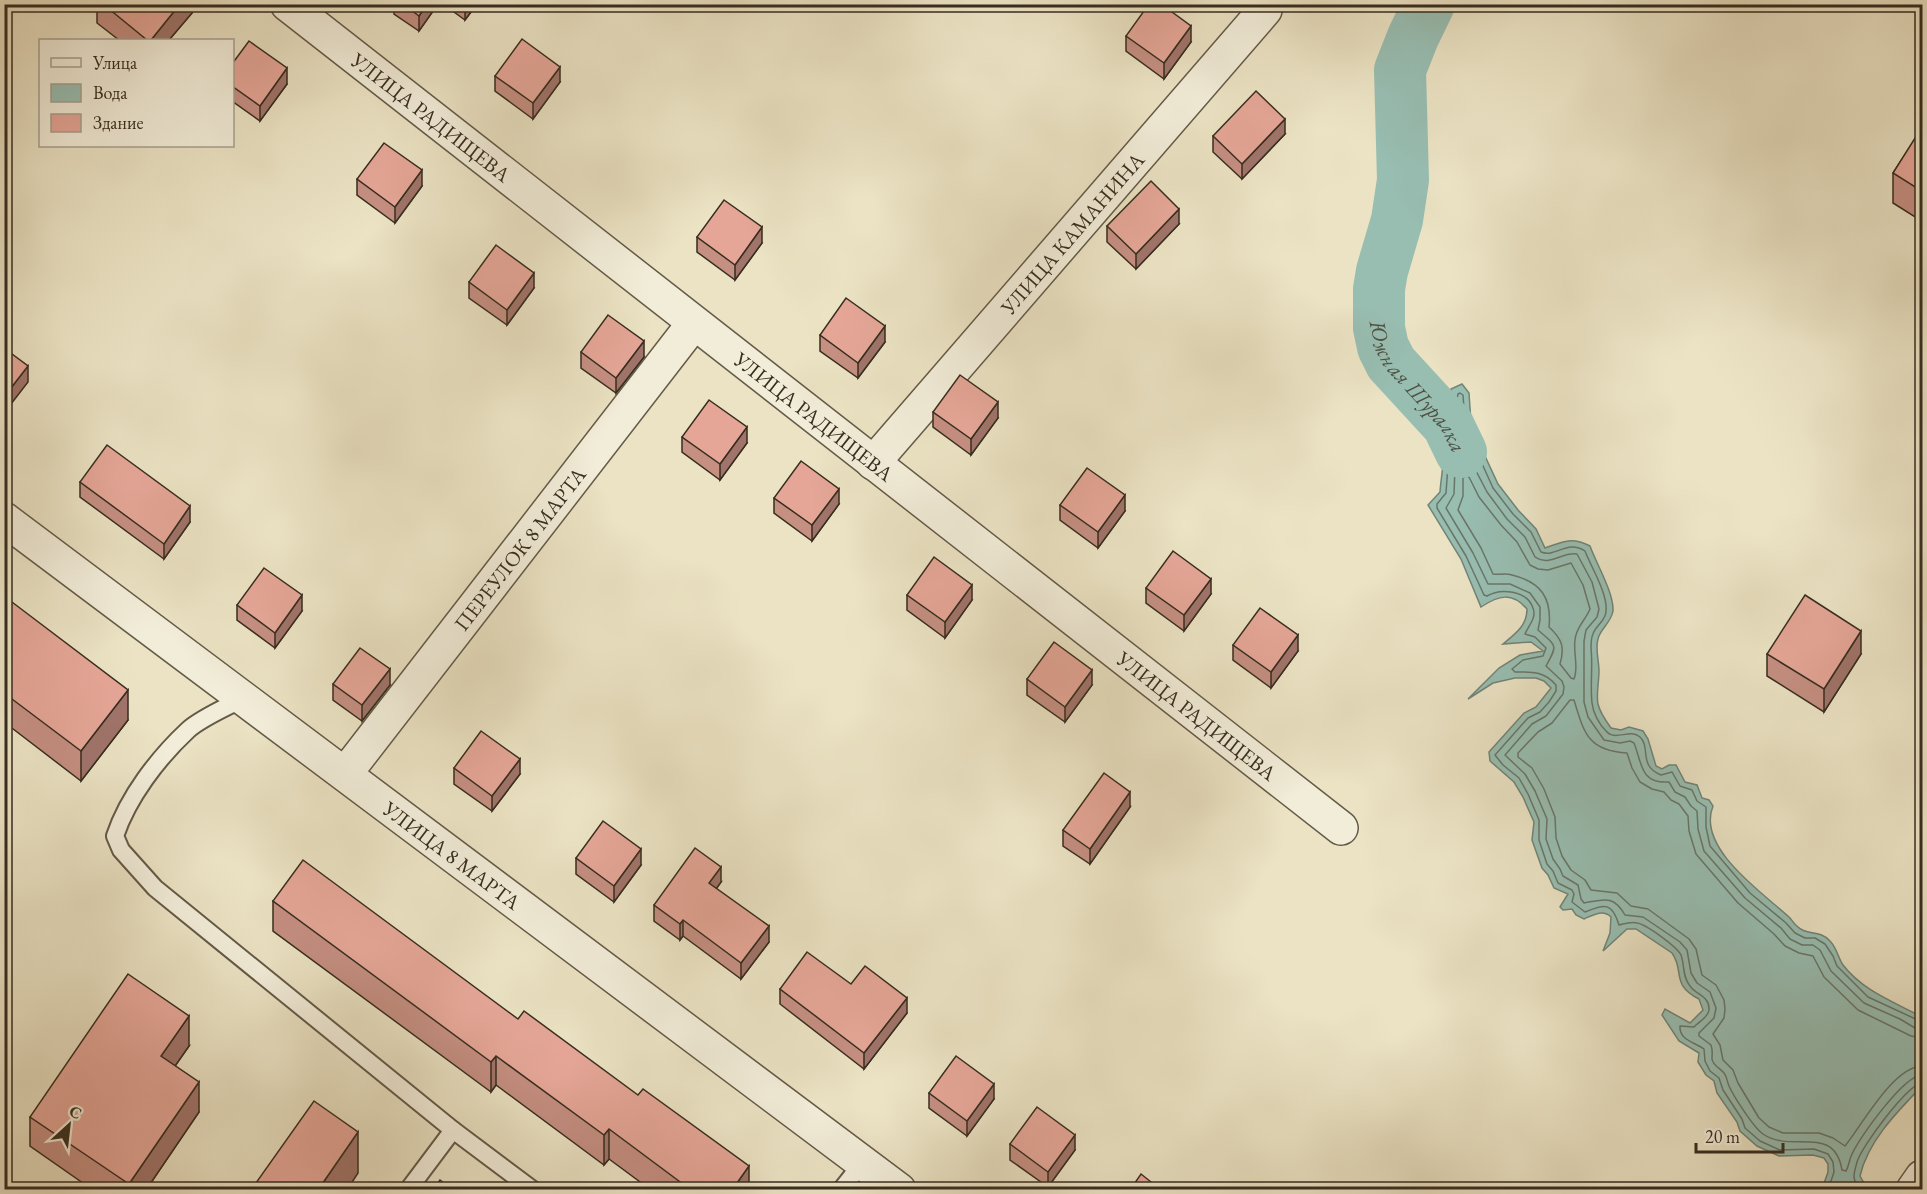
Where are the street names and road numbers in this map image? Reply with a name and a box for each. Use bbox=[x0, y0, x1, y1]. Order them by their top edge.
street label: УЛИЦА РАДИЩЕВА bbox=[345, 45, 517, 188]
street label: УЛИЦА КАМАНИНА bbox=[994, 146, 1150, 321]
street label: УЛИЦА РАДИЩЕВА bbox=[728, 345, 900, 487]
street label: ПЕРЕУЛОК 8 МАРТА bbox=[448, 461, 592, 636]
street label: УЛИЦА РАДИЩЕВА bbox=[1111, 644, 1282, 786]
street label: УЛИЦА 8 МАРТА bbox=[377, 794, 527, 915]

